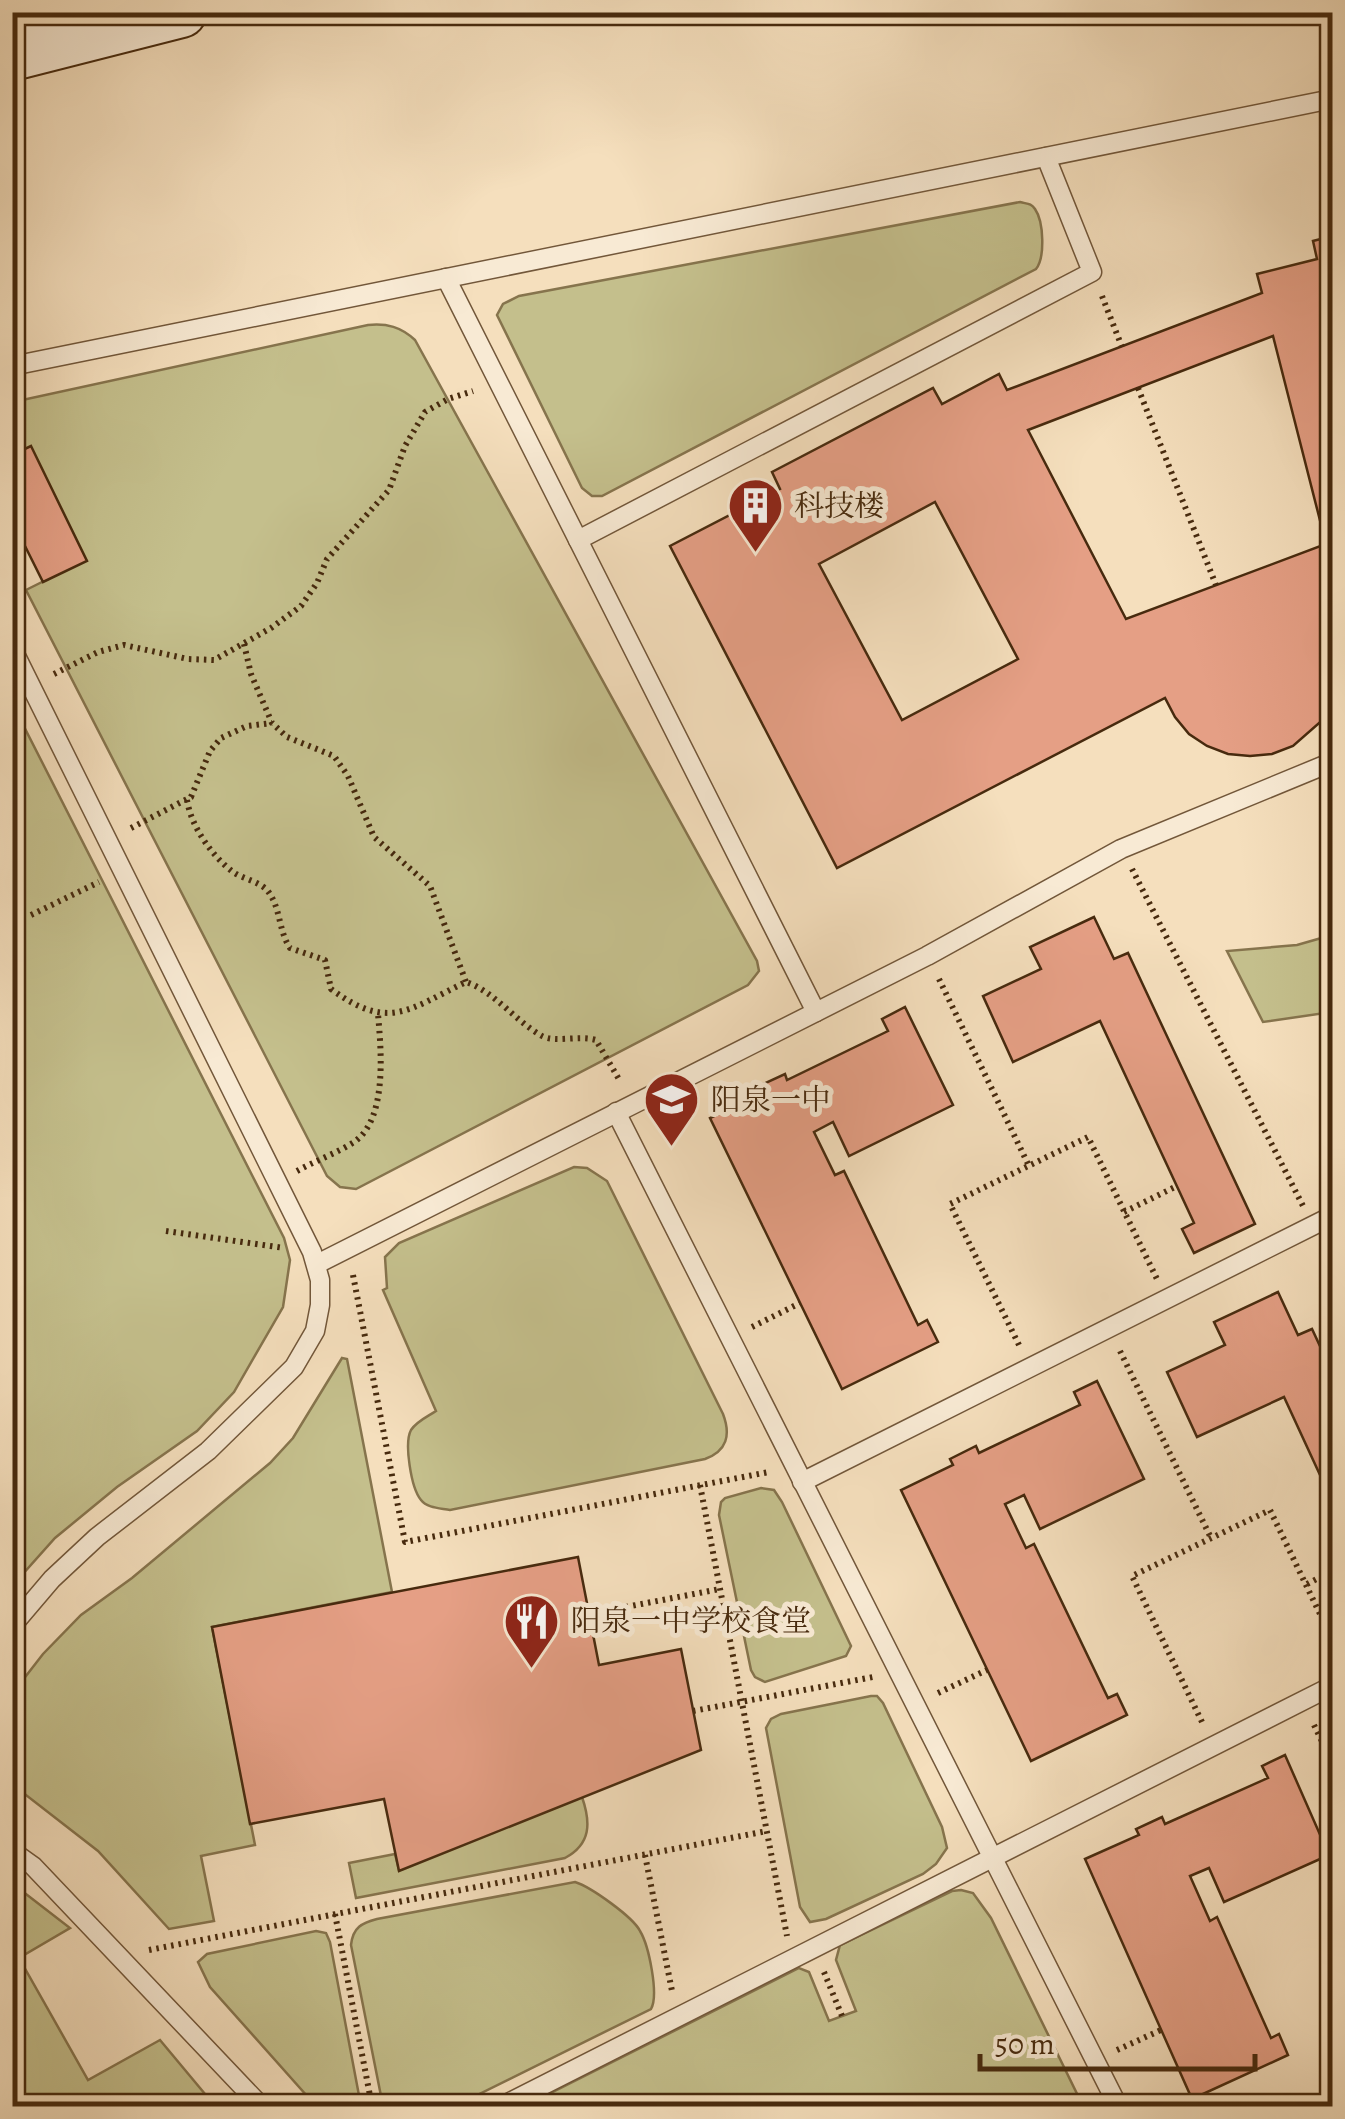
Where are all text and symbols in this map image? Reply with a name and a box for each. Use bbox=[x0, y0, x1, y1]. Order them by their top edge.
building icon: 科技楼 bbox=[725, 476, 785, 555]
place label: 科技楼 bbox=[794, 486, 884, 526]
school or university icon: 阳泉一中 bbox=[642, 1070, 702, 1149]
place label: 阳泉一中 bbox=[711, 1080, 831, 1120]
restaurant icon: 阳泉一中学校食堂 bbox=[502, 1591, 562, 1670]
place label: 阳泉一中学校食堂 bbox=[571, 1601, 811, 1641]
scale bar bbox=[980, 2009, 1255, 2071]
text: 50 m bbox=[995, 2024, 1055, 2064]

